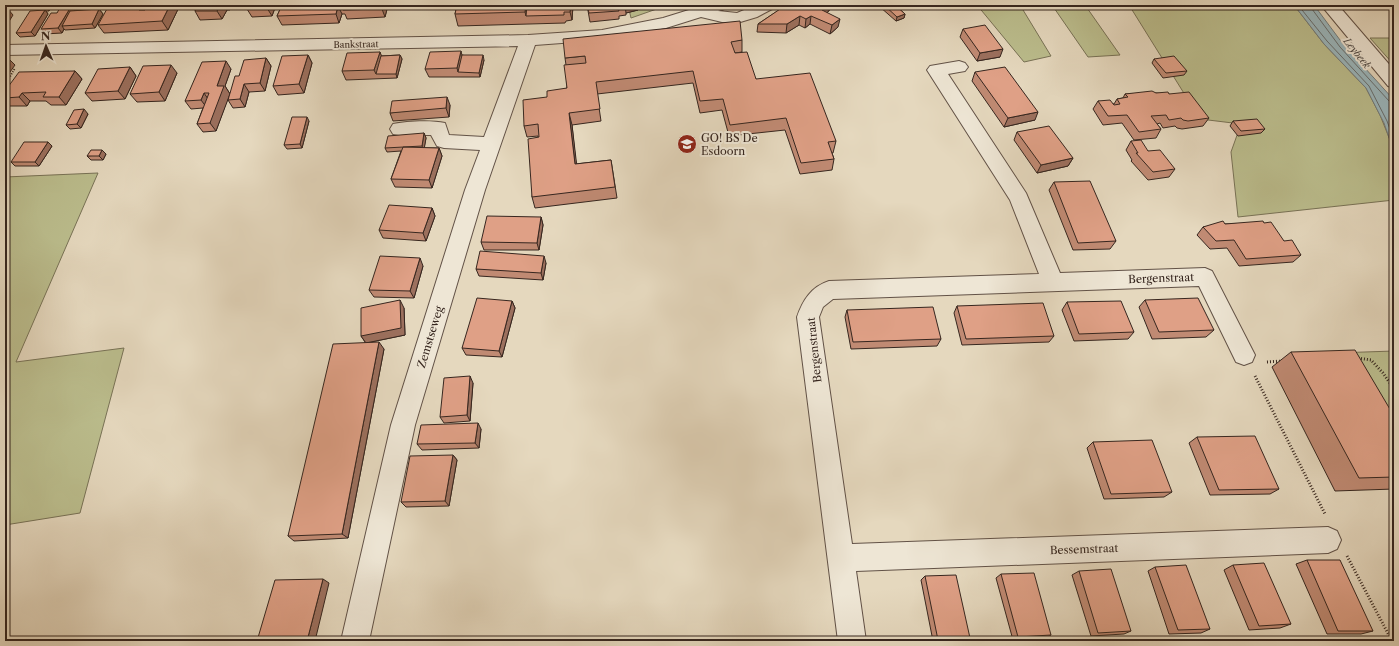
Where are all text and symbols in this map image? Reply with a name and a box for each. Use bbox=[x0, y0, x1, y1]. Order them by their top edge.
north arrow bbox=[26, 26, 66, 66]
text: N bbox=[41, 29, 51, 43]
water label: Leybeek bbox=[1340, 34, 1374, 72]
street label: Bankstraat bbox=[333, 38, 380, 50]
place label: GO! BS De Esdoorn bbox=[701, 131, 758, 158]
school or university icon: GO! BS De Esdoorn bbox=[676, 133, 698, 155]
street label: Bergenstraat bbox=[1128, 270, 1194, 286]
street label: Zemstseweg bbox=[414, 304, 446, 370]
street label: Bergenstraat bbox=[804, 316, 824, 384]
street label: Bessemstraat bbox=[1050, 541, 1119, 557]

